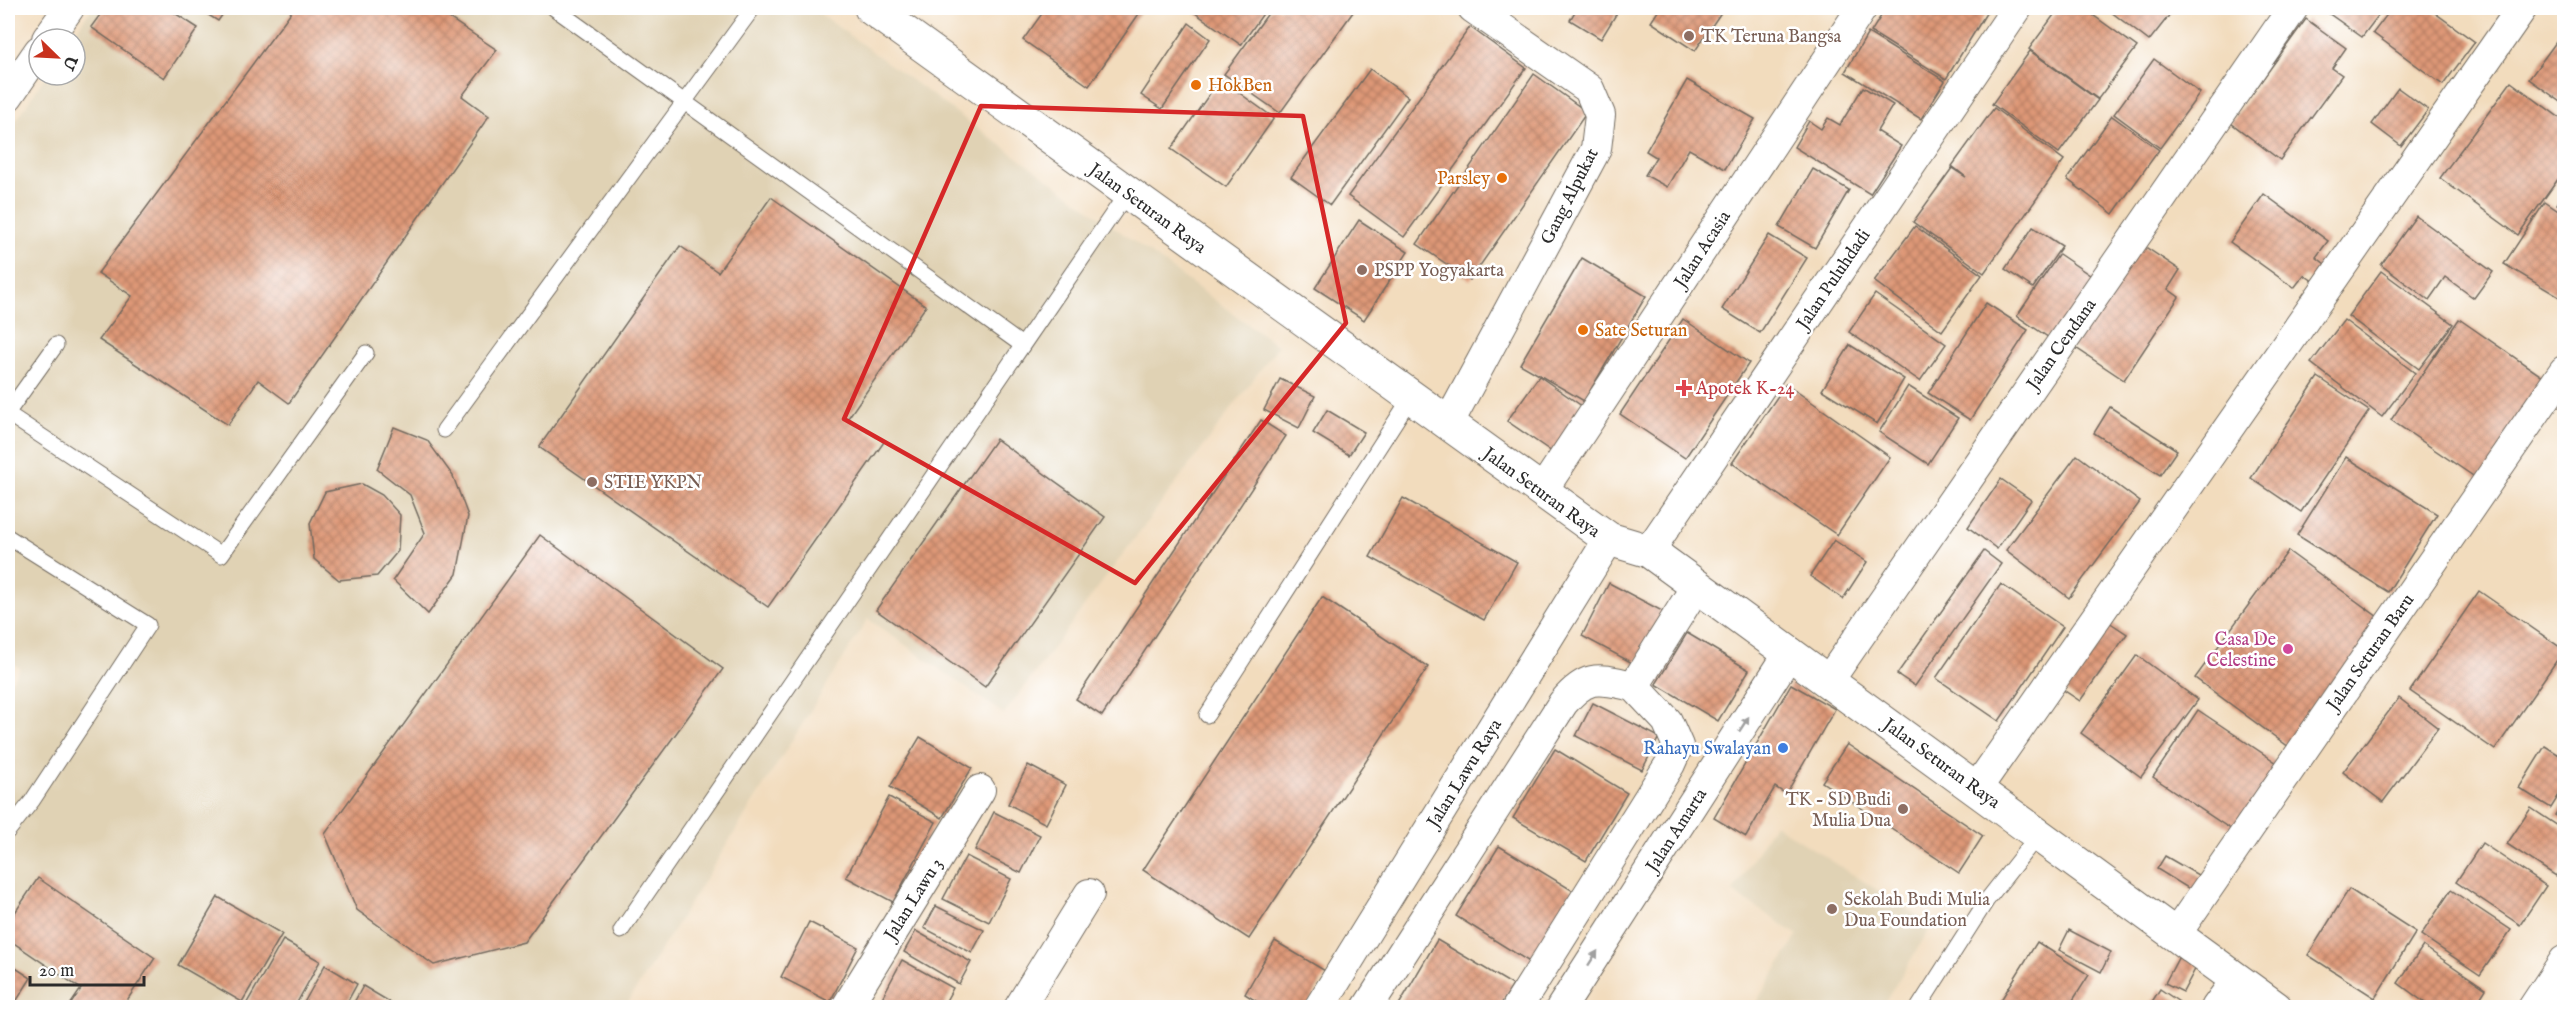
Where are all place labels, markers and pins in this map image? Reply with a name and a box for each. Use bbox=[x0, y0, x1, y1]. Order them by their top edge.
place label: TK Teruna Bangsa bbox=[1701, 26, 1841, 49]
marker: TK Teruna Bangsa bbox=[1682, 29, 1696, 43]
place label: HokBen bbox=[1208, 75, 1273, 98]
marker: HokBen bbox=[1189, 78, 1203, 92]
place label: Parsley bbox=[1437, 168, 1490, 191]
marker: Parsley bbox=[1495, 171, 1509, 185]
place label: PSPP Yogyakarta bbox=[1374, 260, 1504, 283]
marker: PSPP Yogyakarta bbox=[1355, 263, 1369, 277]
place label: Sate Seturan bbox=[1595, 320, 1688, 343]
marker: Sate Seturan bbox=[1576, 323, 1590, 337]
place label: Apotek K-24 bbox=[1695, 378, 1794, 401]
marker: Apotek K-24 bbox=[1677, 381, 1691, 395]
place label: STIE YKPN bbox=[604, 472, 702, 495]
marker: STIE YKPN bbox=[585, 475, 599, 489]
place label: Casa De Celestine bbox=[2207, 629, 2276, 673]
marker: Casa De Celestine bbox=[2281, 642, 2295, 656]
place label: Rahayu Swalayan bbox=[1643, 738, 1771, 761]
marker: Rahayu Swalayan bbox=[1776, 741, 1790, 755]
place label: TK - SD Budi Mulia Dua bbox=[1785, 789, 1891, 833]
marker: TK - SD Budi Mulia Dua bbox=[1896, 802, 1910, 816]
place label: Sekolah Budi Mulia Dua Foundation bbox=[1844, 889, 1990, 933]
marker: Sekolah Budi Mulia Dua Foundation bbox=[1825, 902, 1839, 916]

